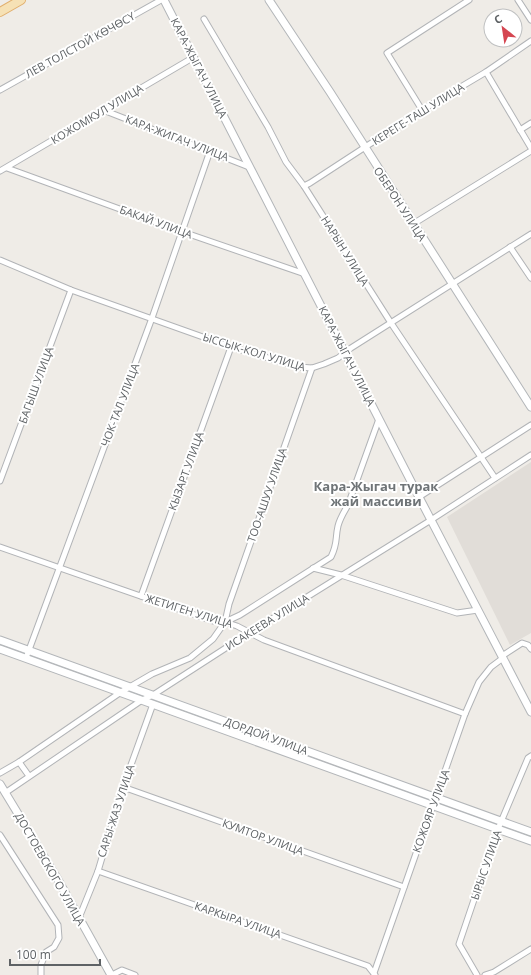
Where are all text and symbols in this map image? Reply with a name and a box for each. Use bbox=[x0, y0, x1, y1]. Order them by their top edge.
street label: ЛЕВ ТОЛСТОЙ КӨЧӨСҮ bbox=[22, 8, 138, 81]
north arrow bbox=[483, 8, 523, 48]
text: С bbox=[491, 11, 505, 27]
street label: КАРА-ЖЫГАЧ УЛИЦА bbox=[168, 15, 231, 120]
street label: КЕРЕГЕ-ТАШ УЛИЦА bbox=[369, 79, 467, 148]
street label: КОЖОМКУЛ УЛИЦА bbox=[48, 80, 146, 147]
street label: КАРА-ЖИГАЧ УЛИЦА bbox=[123, 111, 231, 164]
street label: ОБЕРОН УЛИЦА bbox=[371, 164, 430, 244]
street label: БАКАЙ УЛИЦА bbox=[118, 201, 195, 242]
street label: НАРЫН УЛИЦА bbox=[318, 213, 373, 289]
street label: КАРА-ЖЫГАЧ УЛИЦА bbox=[316, 303, 379, 408]
street label: ЫССЫК-КОЛ УЛИЦА bbox=[201, 329, 307, 374]
street label: БАГЫШ УЛИЦА bbox=[15, 344, 56, 425]
street label: ЧОК-ТАЛ УЛИЦА bbox=[97, 361, 142, 449]
street label: КЫЗАРТ УЛИЦА bbox=[164, 429, 207, 512]
street label: ТОО-АШУУ УЛИЦА bbox=[243, 445, 290, 544]
district label: Кара-Жыгач турак жай массиви bbox=[314, 477, 439, 510]
street label: ЖЕТИГЕН УЛИЦА bbox=[144, 590, 235, 631]
street label: ИСАКЕЕВА УЛИЦА bbox=[222, 590, 311, 653]
street label: ДОРДОЙ УЛИЦА bbox=[222, 713, 310, 758]
street label: САРЫ-ЖАЗ УЛИЦА bbox=[93, 762, 138, 859]
street label: КОЖОЯР УЛИЦА bbox=[409, 767, 453, 854]
street label: ДОСТОЕВСКОГО УЛИЦА bbox=[12, 810, 89, 928]
street label: КУМТОР УЛИЦА bbox=[220, 815, 306, 858]
street label: ЫРЫС УЛИЦА bbox=[467, 828, 505, 902]
street label: КАРКЫРА УЛИЦА bbox=[193, 898, 284, 941]
scale bar bbox=[10, 941, 100, 967]
text: 100 m bbox=[16, 946, 51, 963]

